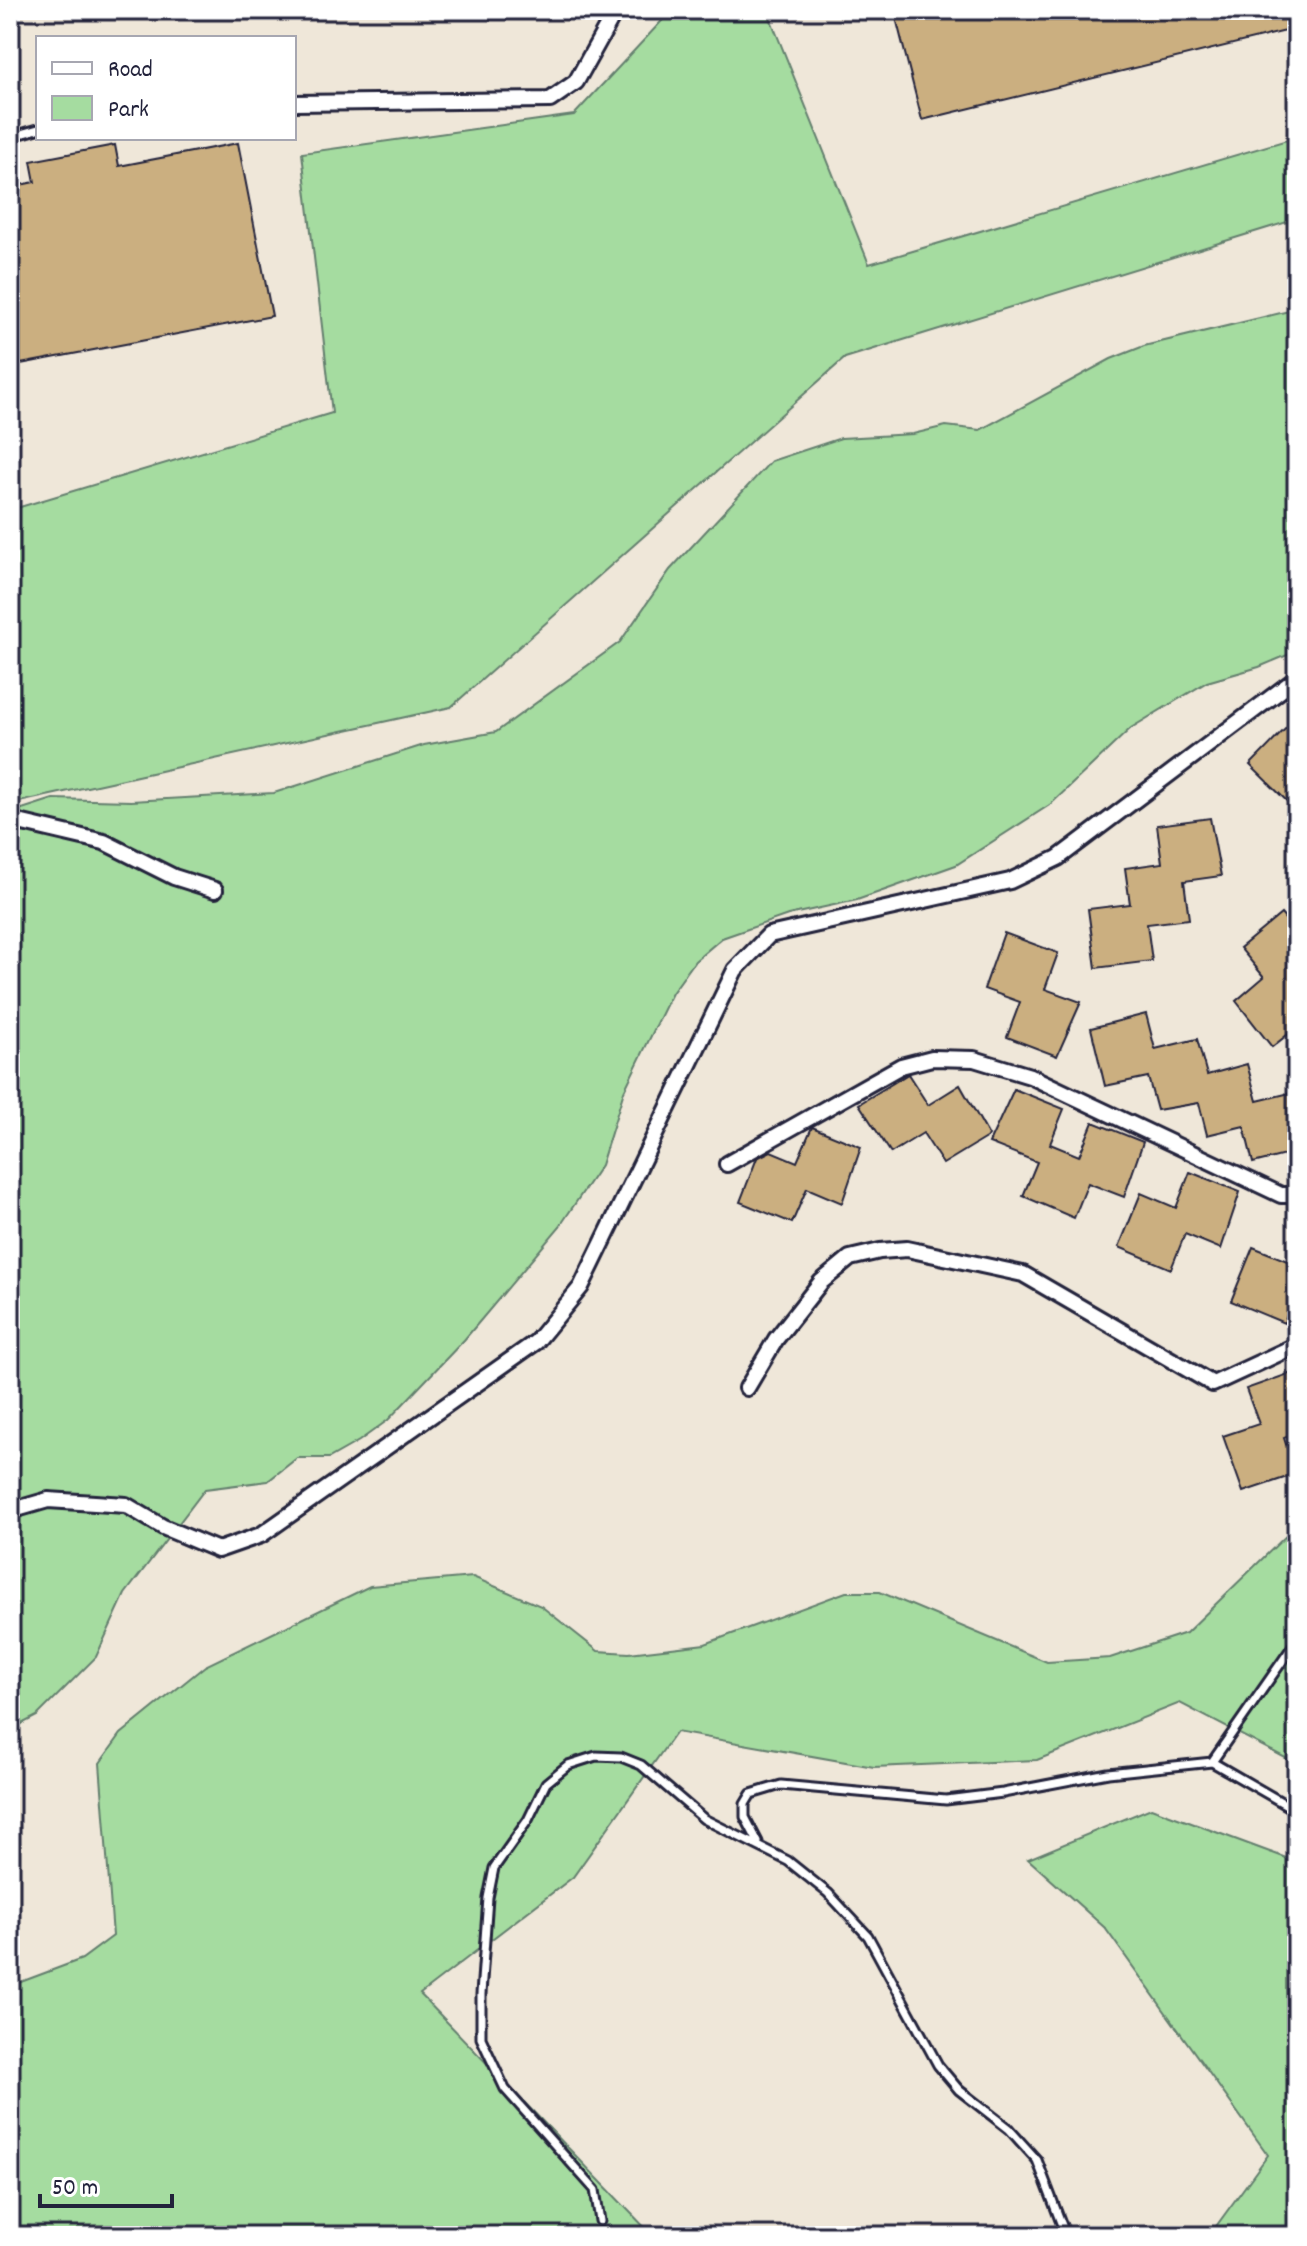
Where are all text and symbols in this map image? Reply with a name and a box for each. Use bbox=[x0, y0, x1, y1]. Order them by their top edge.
legend bbox=[36, 36, 296, 140]
text: Road bbox=[108, 54, 153, 88]
text: Park bbox=[108, 94, 149, 128]
scale bar bbox=[40, 2158, 172, 2208]
text: 50 m bbox=[52, 2172, 98, 2206]

